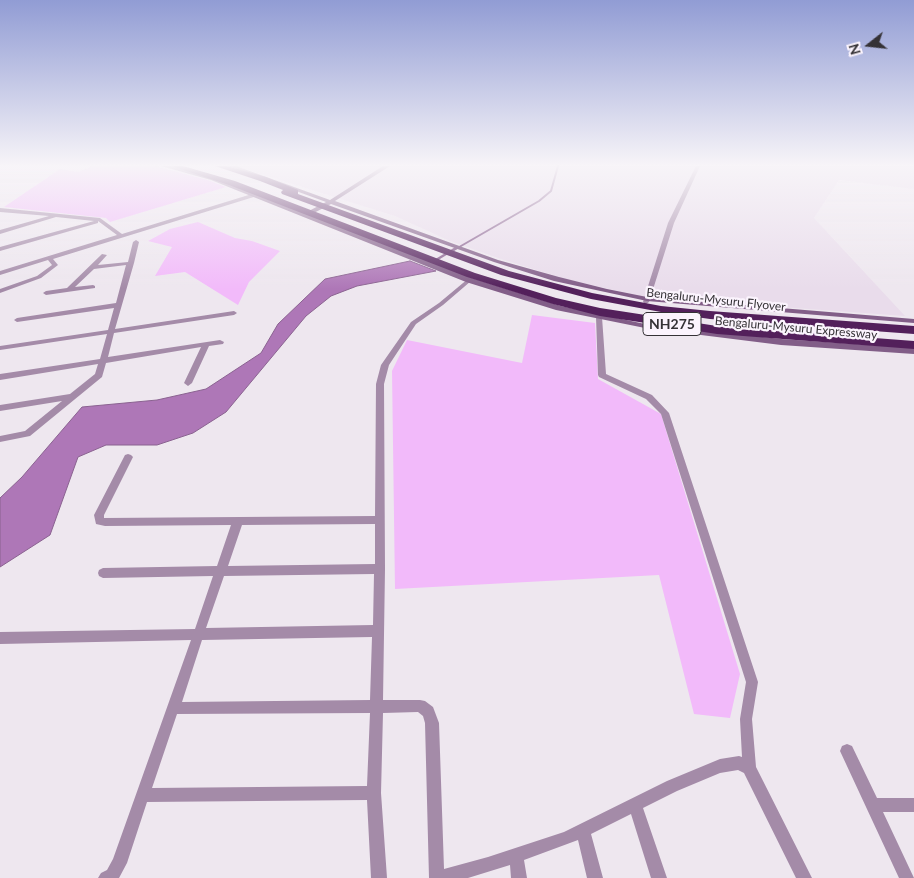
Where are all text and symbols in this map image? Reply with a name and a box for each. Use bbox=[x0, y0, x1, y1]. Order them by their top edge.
north arrow bbox=[844, 20, 894, 70]
text: N bbox=[844, 42, 864, 57]
street label: Bengaluru-Mysuru Flyover bbox=[646, 286, 786, 314]
road number: NH275 bbox=[643, 312, 701, 336]
street label: Bengaluru-Mysuru Expressway bbox=[714, 314, 878, 342]

